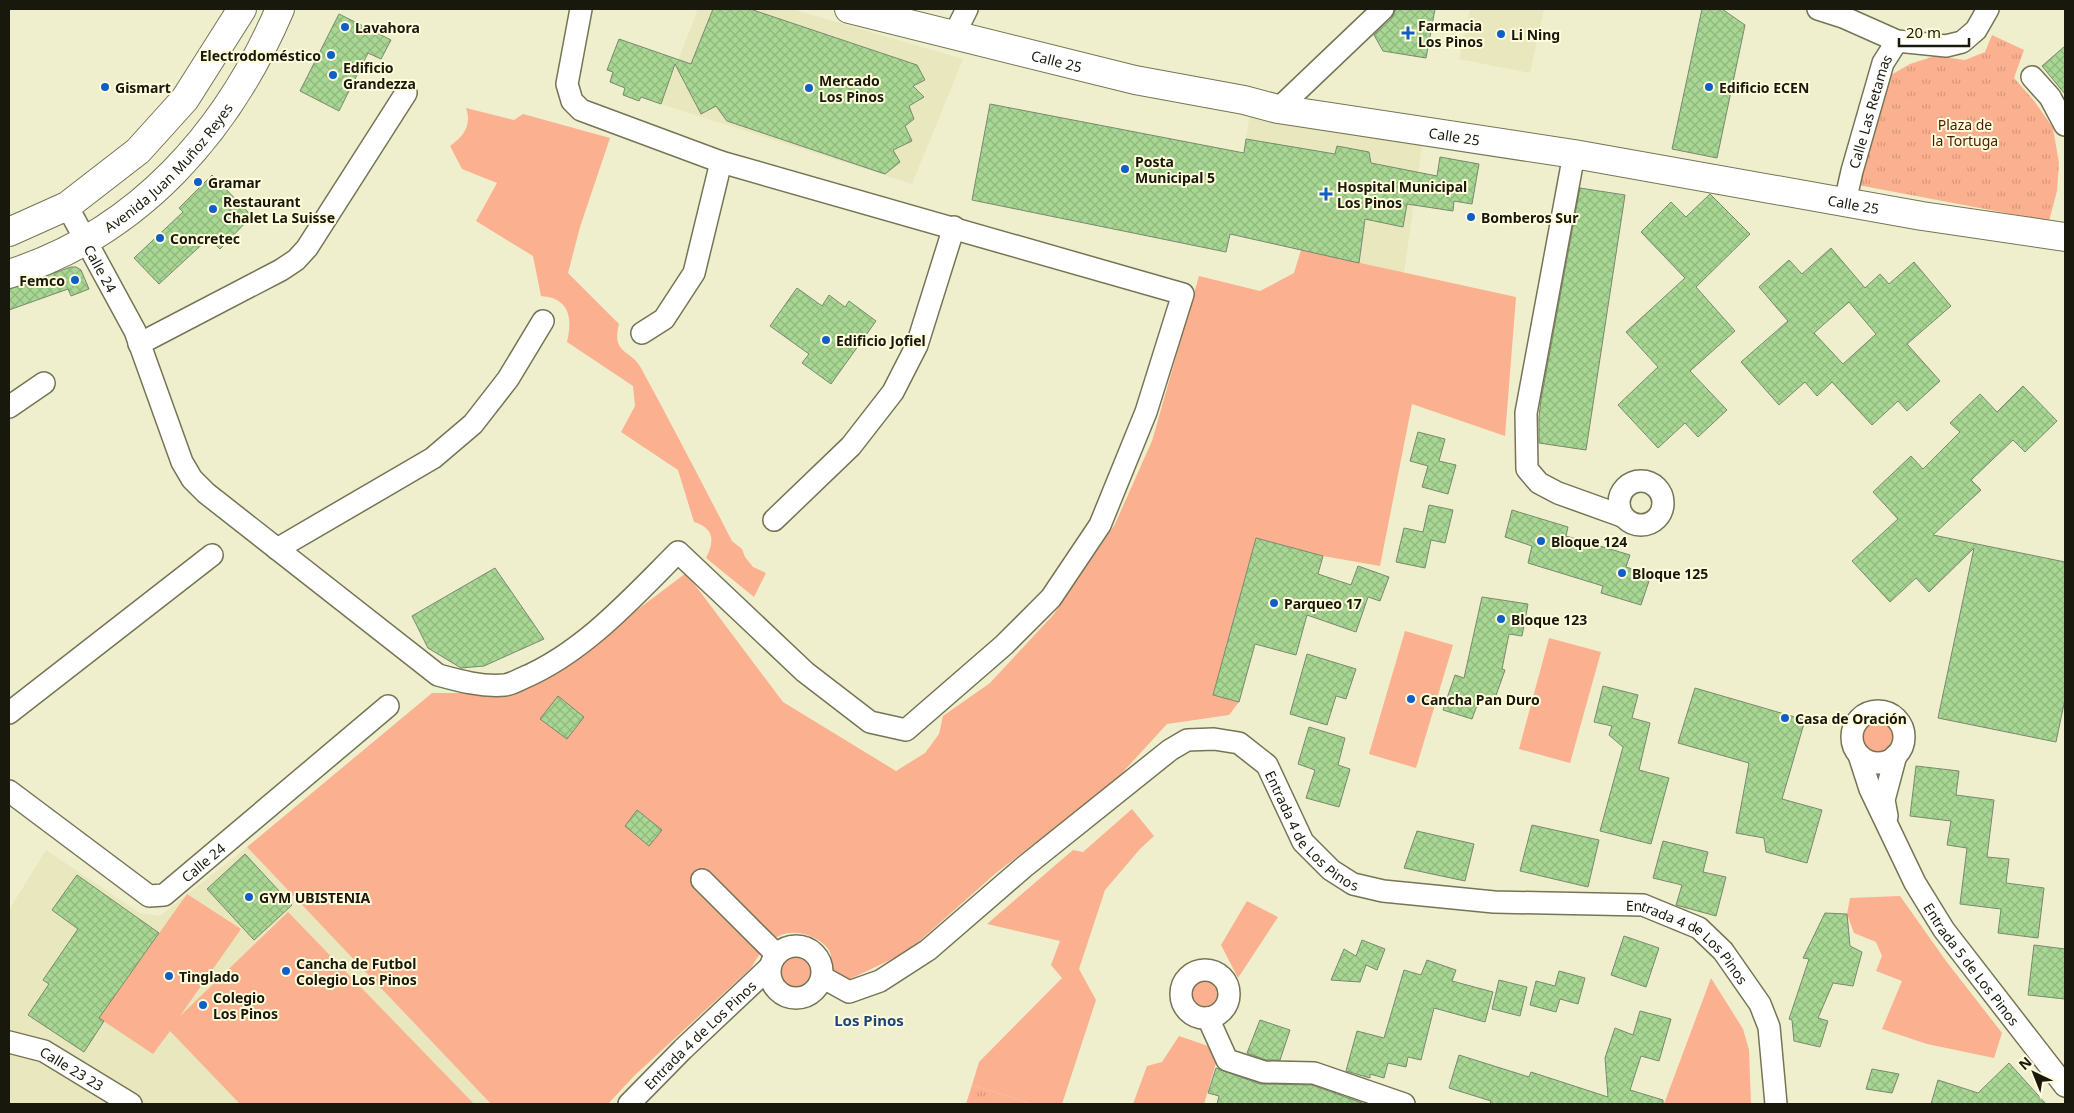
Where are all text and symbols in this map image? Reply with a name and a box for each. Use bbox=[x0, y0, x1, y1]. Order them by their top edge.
scale bar bbox=[1899, 15, 1969, 47]
place label: Farmacia Los Pinos bbox=[1418, 16, 1483, 51]
place label: Lavahora bbox=[355, 18, 420, 37]
marker: Lavahora bbox=[339, 21, 351, 33]
text: 20 m bbox=[1906, 22, 1941, 42]
place label: Li Ning bbox=[1511, 25, 1560, 44]
marker: Farmacia Los Pinos bbox=[1402, 27, 1414, 39]
marker: Li Ning bbox=[1495, 28, 1507, 40]
street label: Calle 25 bbox=[1029, 45, 1084, 76]
place label: Electrodoméstico bbox=[200, 46, 321, 65]
marker: Electrodoméstico bbox=[325, 49, 337, 61]
street label: Calle Las Retamas bbox=[1844, 50, 1896, 171]
place label: Edificio Grandezza bbox=[343, 58, 416, 93]
marker: Edificio Grandezza bbox=[327, 69, 339, 81]
place label: Mercado Los Pinos bbox=[819, 71, 884, 106]
place label: Gismart bbox=[115, 78, 171, 97]
place label: Edificio ECEN bbox=[1719, 78, 1809, 97]
marker: Gismart bbox=[99, 81, 111, 93]
marker: Edificio ECEN bbox=[1703, 81, 1715, 93]
marker: Mercado Los Pinos bbox=[803, 82, 815, 94]
street label: Avenida Juan Muñoz Reyes bbox=[100, 99, 237, 236]
park label: Plaza de la Tortuga bbox=[1932, 115, 1998, 150]
street label: Calle 25 bbox=[1427, 123, 1481, 149]
place label: Posta Municipal 5 bbox=[1135, 152, 1215, 187]
marker: Posta Municipal 5 bbox=[1119, 163, 1131, 175]
place label: Gramar bbox=[208, 173, 262, 192]
marker: Gramar bbox=[192, 176, 204, 188]
place label: Hospital Municipal Los Pinos bbox=[1337, 177, 1467, 212]
marker: Hospital Municipal Los Pinos bbox=[1319, 187, 1333, 201]
street label: Calle 25 bbox=[1826, 190, 1881, 218]
place label: Restaurant Chalet La Suisse bbox=[223, 192, 335, 227]
marker: Restaurant Chalet La Suisse bbox=[207, 203, 219, 215]
place label: Bomberos Sur bbox=[1481, 208, 1579, 227]
marker: Bomberos Sur bbox=[1465, 211, 1477, 223]
place label: Concretec bbox=[170, 229, 240, 248]
marker: Concretec bbox=[154, 232, 166, 244]
street label: Calle 24 bbox=[80, 241, 122, 296]
place label: Femco bbox=[19, 271, 65, 290]
marker: Femco bbox=[69, 274, 81, 286]
place label: Edificio Jofiel bbox=[836, 331, 926, 350]
marker: Edificio Jofiel bbox=[820, 334, 832, 346]
place label: Bloque 124 bbox=[1551, 532, 1627, 551]
marker: Bloque 124 bbox=[1535, 535, 1547, 547]
place label: Bloque 125 bbox=[1632, 564, 1708, 583]
marker: Bloque 125 bbox=[1616, 567, 1628, 579]
place label: Parqueo 17 bbox=[1284, 594, 1362, 613]
marker: Parqueo 17 bbox=[1268, 597, 1280, 609]
place label: Bloque 123 bbox=[1511, 610, 1587, 629]
marker: Bloque 123 bbox=[1495, 613, 1507, 625]
place label: Cancha Pan Duro bbox=[1421, 690, 1540, 709]
marker: Cancha Pan Duro bbox=[1405, 693, 1417, 705]
place label: Casa de Oración bbox=[1795, 709, 1907, 728]
marker: Casa de Oración bbox=[1779, 712, 1791, 724]
street label: Entrada 4 de Los Pinos bbox=[1261, 767, 1361, 895]
street label: Calle 24 bbox=[177, 838, 229, 886]
place label: GYM UBISTENIA bbox=[259, 888, 371, 907]
marker: GYM UBISTENIA bbox=[243, 891, 255, 903]
street label: Entrada 4 de Los Pinos bbox=[1626, 895, 1753, 988]
street label: Entrada 5 de Los Pinos bbox=[1920, 899, 2024, 1030]
place label: Cancha de Futbol Colegio Los Pinos bbox=[296, 954, 417, 989]
marker: Cancha de Futbol Colegio Los Pinos bbox=[280, 965, 292, 977]
place label: Tinglado bbox=[179, 967, 240, 986]
marker: Tinglado bbox=[163, 970, 175, 982]
street label: Entrada 4 de Los Pinos bbox=[639, 976, 760, 1093]
place label: Colegio Los Pinos bbox=[213, 988, 278, 1023]
marker: Colegio Los Pinos bbox=[197, 999, 209, 1011]
district label: Los Pinos bbox=[834, 1010, 904, 1030]
street label: Calle 23 23 bbox=[37, 1041, 107, 1095]
north arrow bbox=[2009, 1048, 2059, 1098]
text: N bbox=[2014, 1052, 2035, 1074]

